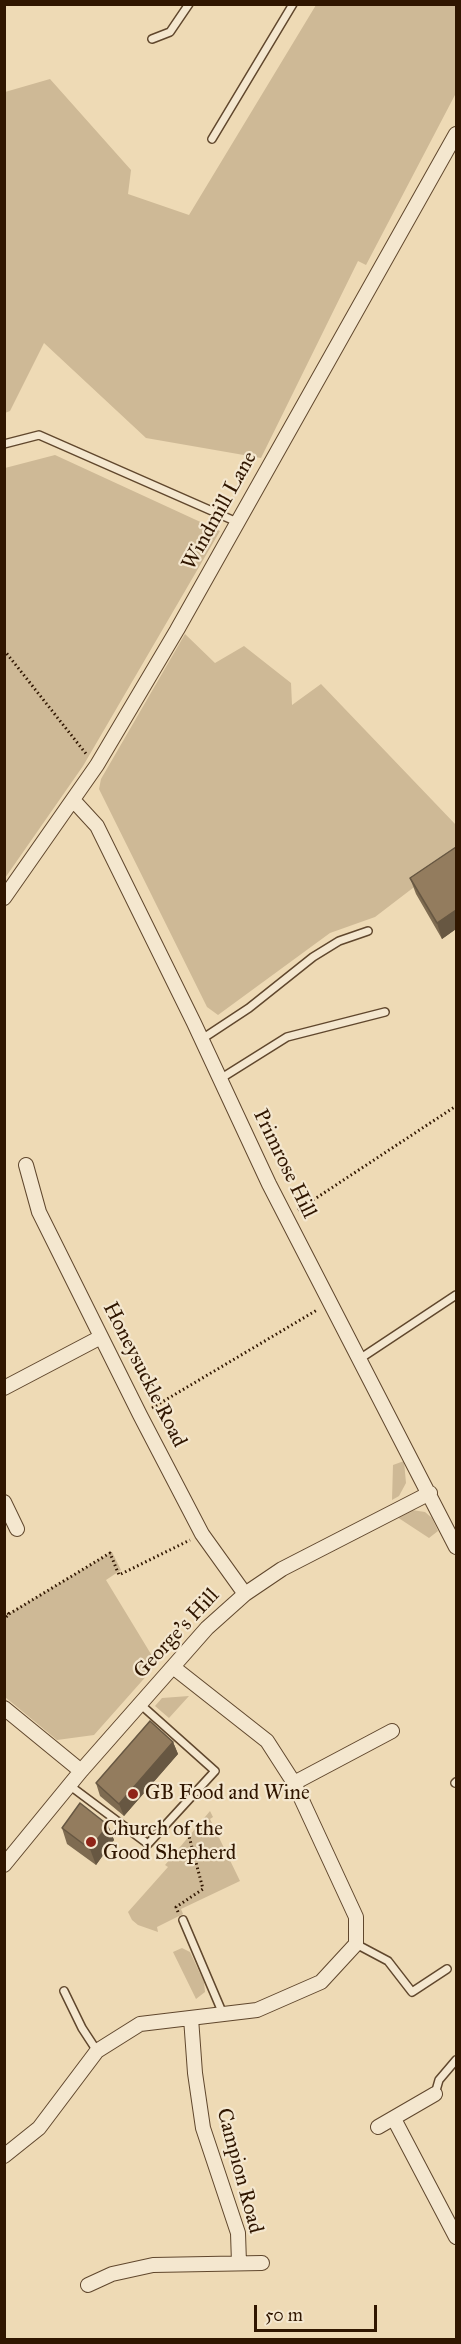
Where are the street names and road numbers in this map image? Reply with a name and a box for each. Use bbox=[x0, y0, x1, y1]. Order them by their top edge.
street label: Windmill Lane bbox=[177, 447, 263, 575]
street label: Primrose Hill bbox=[247, 1105, 321, 1223]
street label: Honeysuckle Road bbox=[97, 1298, 191, 1452]
street label: George's Hill bbox=[129, 1584, 225, 1684]
street label: Campion Road bbox=[210, 2106, 268, 2236]

